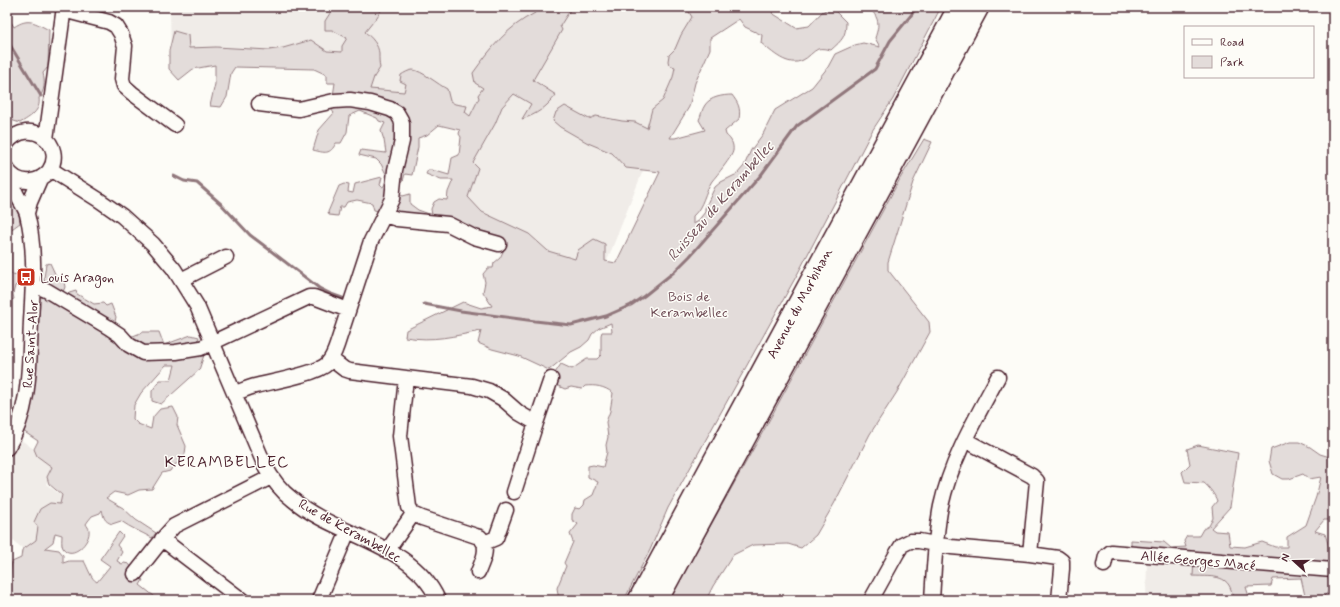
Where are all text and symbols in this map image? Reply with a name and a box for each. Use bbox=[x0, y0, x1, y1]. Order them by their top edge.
legend bbox=[1184, 26, 1314, 78]
text: Road bbox=[1220, 35, 1244, 51]
text: Park bbox=[1220, 55, 1244, 71]
water label: Ruisseau de Kerambellec bbox=[663, 137, 779, 266]
street label: Avenue du Morbihan bbox=[763, 245, 837, 362]
bus stop icon: Louis Aragon bbox=[15, 266, 37, 288]
place label: Louis Aragon bbox=[40, 269, 114, 288]
park label: Bois de Kerambellec bbox=[651, 288, 728, 322]
street label: Rue Saint-Alor bbox=[19, 299, 43, 389]
district label: KERAMBELLEC bbox=[165, 452, 289, 473]
street label: Rue de Kerambellec bbox=[295, 495, 404, 567]
north arrow bbox=[1274, 541, 1314, 581]
street label: Allée Georges Macé bbox=[1140, 547, 1256, 576]
text: N bbox=[1278, 552, 1293, 564]

